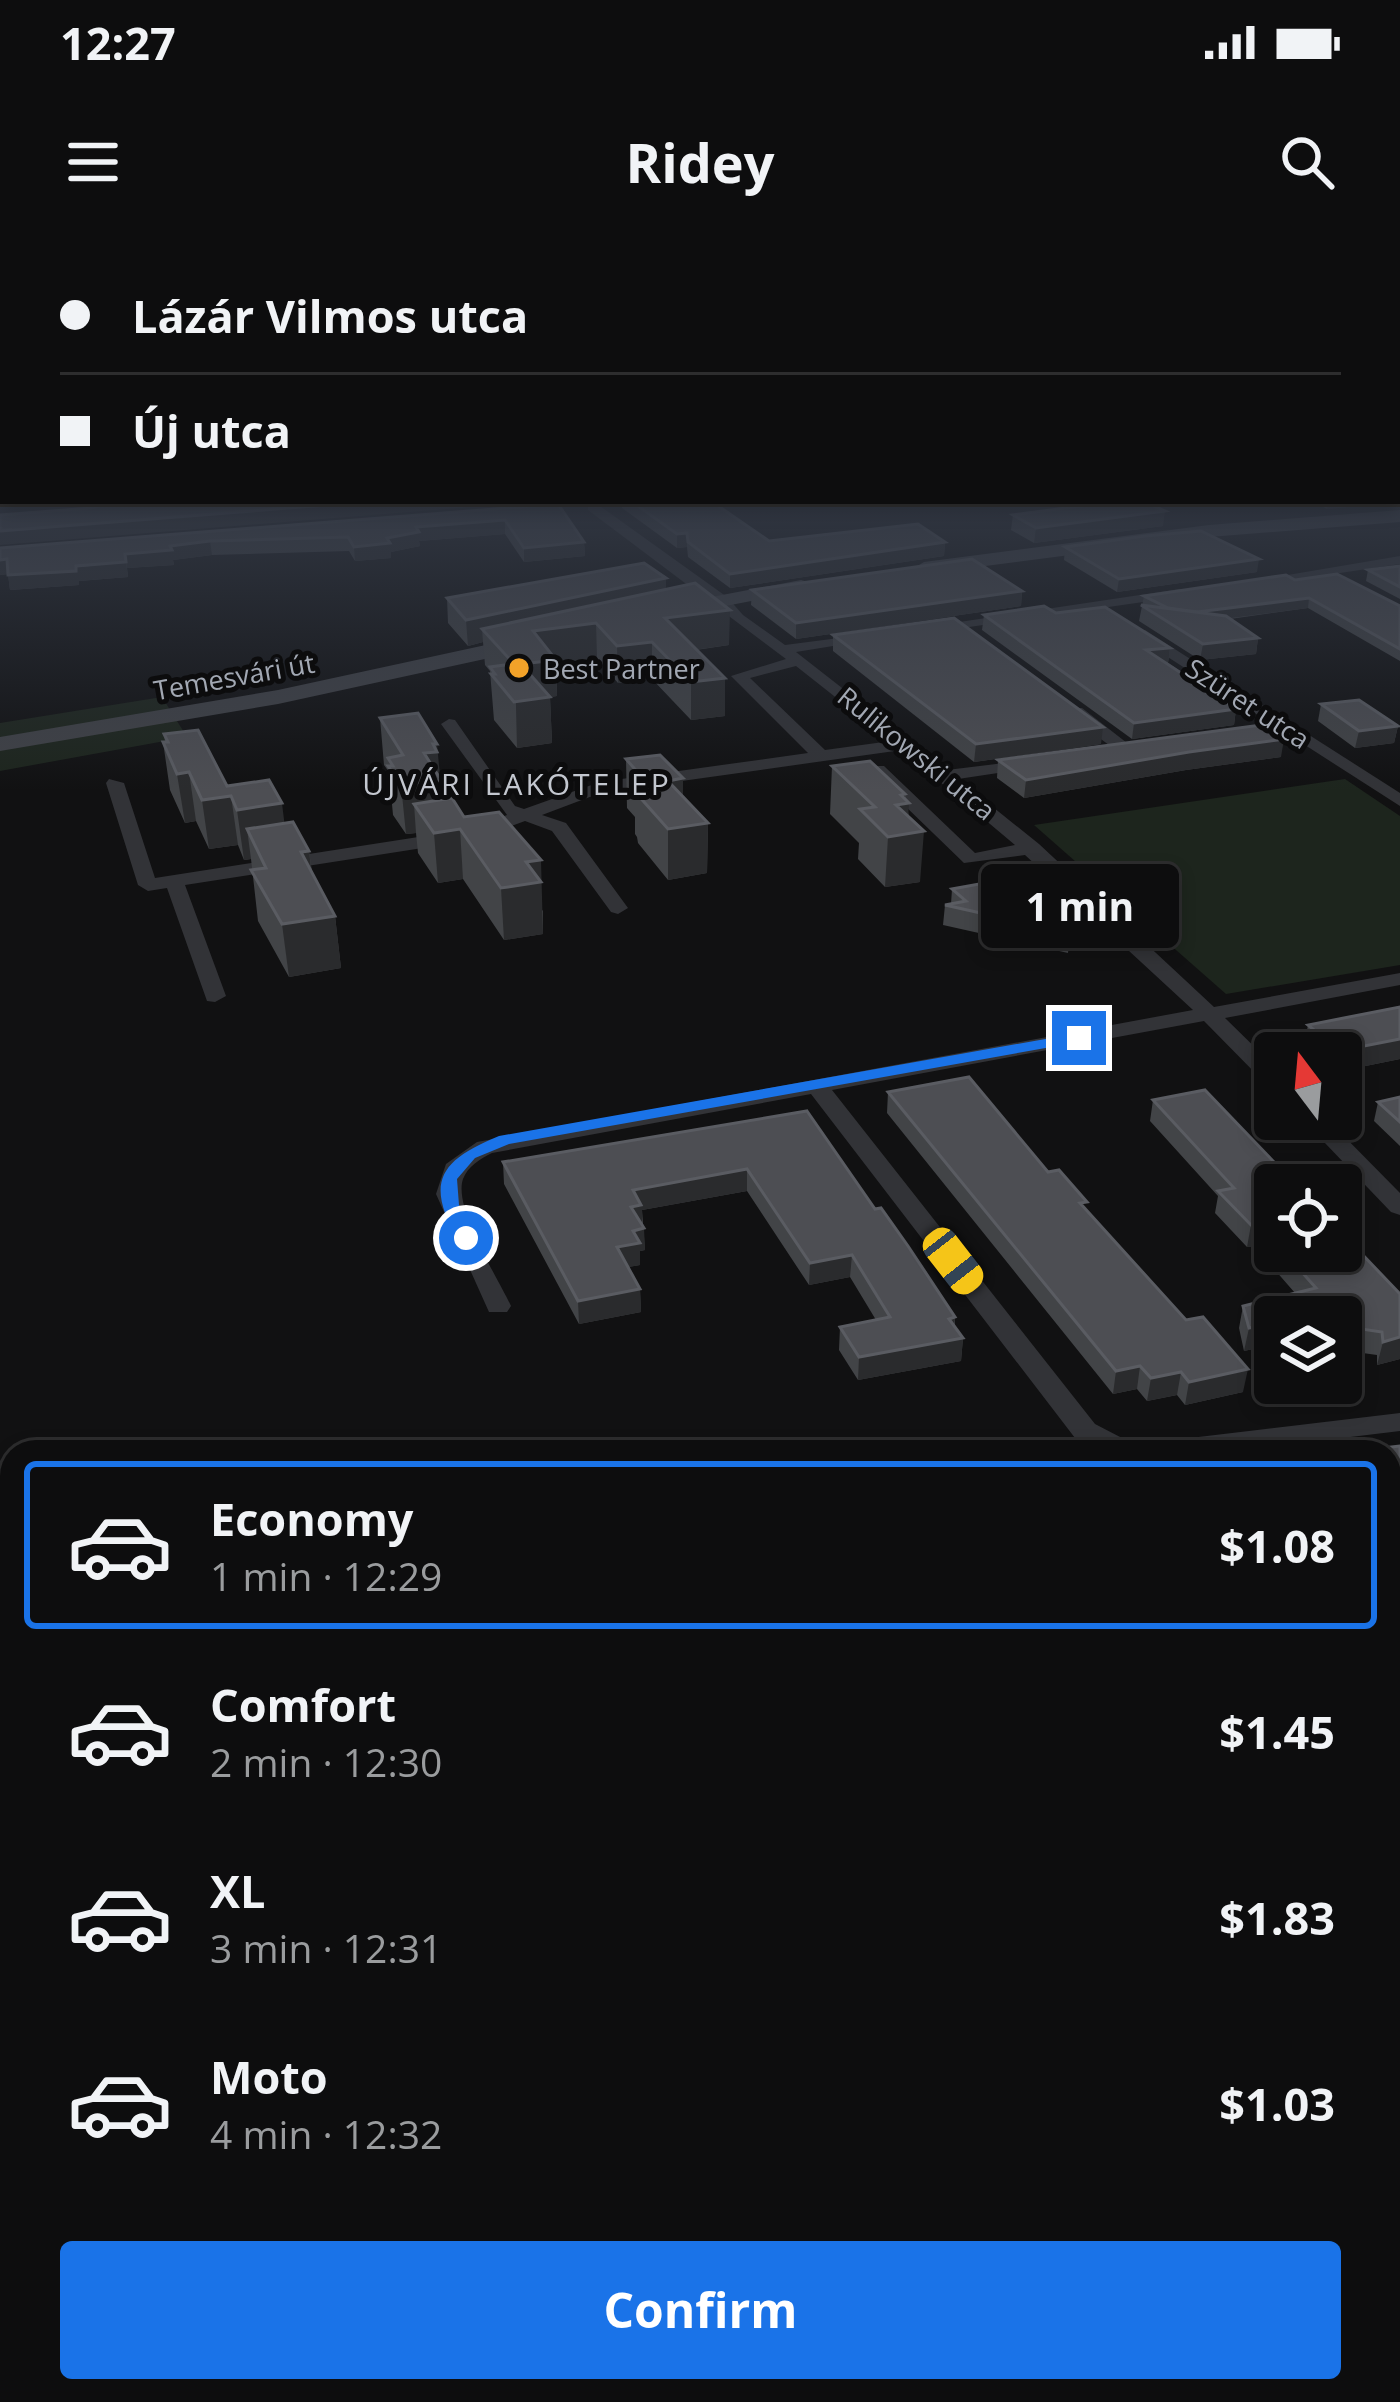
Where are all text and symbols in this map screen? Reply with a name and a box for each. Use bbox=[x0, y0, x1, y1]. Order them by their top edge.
text: 12:27 bbox=[60, 12, 176, 73]
text: Ridey bbox=[626, 125, 774, 199]
icon: menu bbox=[60, 129, 126, 195]
icon: search bbox=[1274, 129, 1340, 195]
text: Lázár Vilmos utca bbox=[132, 285, 528, 346]
text: Új utca bbox=[132, 400, 291, 461]
street label: Temesvári út bbox=[151, 644, 317, 708]
street label: Szüret utca bbox=[1179, 649, 1317, 757]
place label: Best Partner bbox=[543, 650, 700, 687]
marker: Best Partner bbox=[506, 655, 532, 681]
street label: Rulikowski utca bbox=[830, 678, 1004, 828]
district label: ÚJVÁRI LAKÓTELEP bbox=[362, 763, 672, 804]
callout: 1 min bbox=[980, 864, 1178, 948]
text: 1 min bbox=[1026, 879, 1134, 932]
route end bbox=[1052, 1011, 1106, 1065]
north arrow bbox=[1254, 1032, 1362, 1140]
map controls bbox=[1254, 1032, 1362, 1404]
button: locate bbox=[1254, 1164, 1362, 1272]
route start bbox=[439, 1211, 493, 1265]
car bbox=[917, 1222, 989, 1300]
button: layers bbox=[1254, 1296, 1362, 1404]
text: Economy bbox=[210, 1488, 413, 1549]
icon: car bbox=[66, 1491, 174, 1599]
text: $1.08 bbox=[1219, 1515, 1335, 1576]
text: 1 min · 12:29 bbox=[210, 1549, 442, 1602]
text: Comfort bbox=[210, 1674, 396, 1735]
icon: car bbox=[66, 1677, 174, 1785]
text: $1.45 bbox=[1219, 1701, 1335, 1762]
text: 2 min · 12:30 bbox=[210, 1735, 442, 1788]
text: XL bbox=[210, 1860, 265, 1921]
icon: car bbox=[66, 1863, 174, 1971]
text: $1.83 bbox=[1219, 1887, 1335, 1948]
text: 3 min · 12:31 bbox=[210, 1921, 442, 1974]
text: Moto bbox=[210, 2046, 328, 2107]
icon: car bbox=[66, 2049, 174, 2157]
text: $1.03 bbox=[1219, 2073, 1335, 2134]
text: 4 min · 12:32 bbox=[210, 2107, 442, 2160]
button: Confirm bbox=[60, 2241, 1341, 2379]

